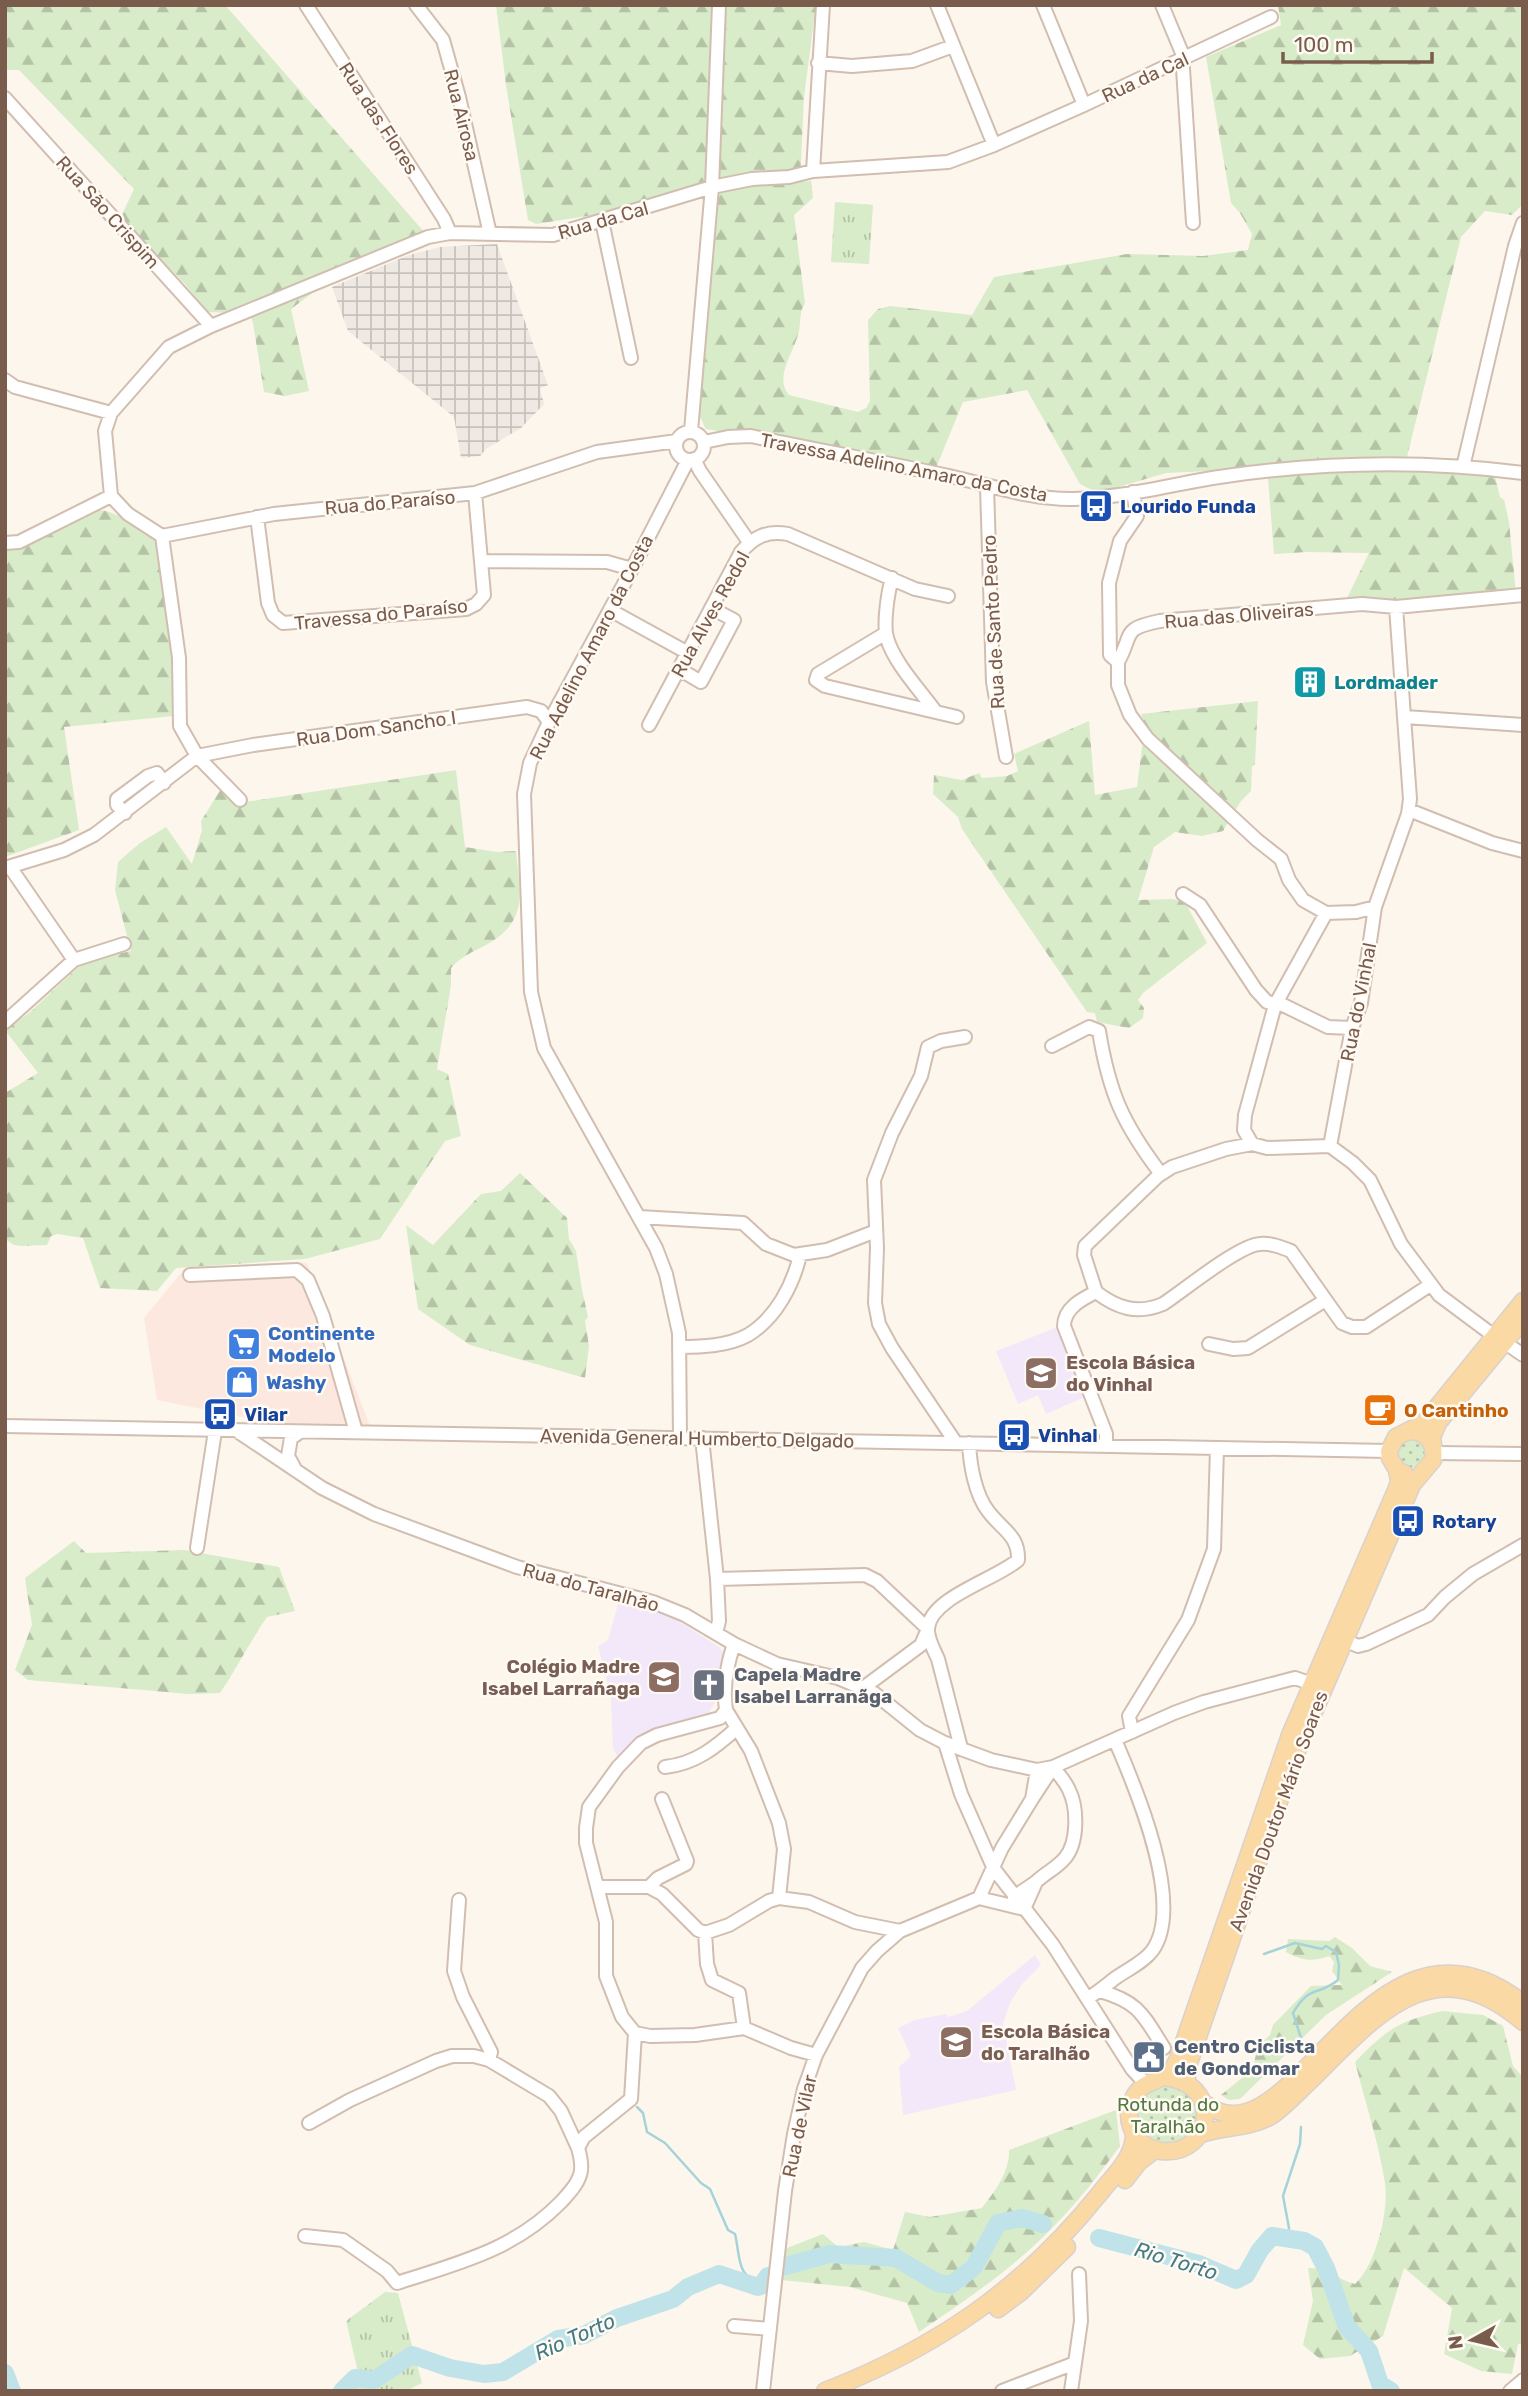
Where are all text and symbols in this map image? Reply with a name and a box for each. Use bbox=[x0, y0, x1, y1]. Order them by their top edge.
scale bar bbox=[1283, 21, 1432, 65]
text: 100 m bbox=[1294, 32, 1353, 57]
street label: Rua da Cal bbox=[1098, 47, 1192, 108]
street label: Rua das Flores bbox=[334, 58, 423, 179]
street label: Rua Airosa bbox=[439, 67, 484, 163]
street label: Rua São Crispim bbox=[51, 151, 164, 273]
street label: Rua da Cal bbox=[555, 197, 651, 244]
street label: Travessa Adelino Amaro da Costa bbox=[758, 428, 1050, 507]
street label: Rua do Paraíso bbox=[324, 485, 456, 520]
bus stop icon: Lourido Funda bbox=[1077, 487, 1115, 525]
place label: Lourido Funda bbox=[1120, 495, 1256, 518]
street label: Rua Adelino Amaro da Costa bbox=[525, 531, 658, 763]
street label: Rua de Santo Pedro bbox=[977, 534, 1010, 710]
street label: Rua Alves Redol bbox=[666, 547, 755, 681]
street label: Travessa do Paraíso bbox=[293, 594, 469, 635]
street label: Rua das Oliveiras bbox=[1163, 598, 1315, 633]
building icon: Lordmader bbox=[1291, 663, 1329, 701]
place label: Lordmader bbox=[1334, 671, 1438, 694]
street label: Rua Dom Sancho I bbox=[295, 706, 457, 751]
street label: Rua do Vinhal bbox=[1336, 941, 1381, 1063]
place label: Continente Modelo bbox=[268, 1322, 375, 1367]
supermarket icon: Continente Modelo bbox=[225, 1325, 263, 1363]
place label: Escola Básica do Vinhal bbox=[1066, 1351, 1195, 1396]
school or university icon: Escola Básica do Vinhal bbox=[1022, 1354, 1060, 1392]
shop icon: Washy bbox=[223, 1363, 261, 1401]
place label: Washy bbox=[266, 1371, 327, 1394]
cafe icon: O Cantinho bbox=[1361, 1391, 1399, 1429]
bus stop icon: Vilar bbox=[201, 1395, 239, 1433]
place label: O Cantinho bbox=[1404, 1399, 1509, 1422]
place label: Vilar bbox=[244, 1403, 288, 1426]
bus stop icon: Vinhal bbox=[995, 1416, 1033, 1454]
street label: Avenida General Humberto Delgado bbox=[540, 1424, 854, 1453]
place label: Vinhal bbox=[1038, 1424, 1098, 1447]
bus stop icon: Rotary bbox=[1389, 1502, 1427, 1540]
place label: Rotary bbox=[1432, 1510, 1497, 1533]
street label: Rua do Taralhão bbox=[520, 1558, 662, 1617]
place label: Colégio Madre Isabel Larrañaga bbox=[482, 1655, 640, 1700]
school or university icon: Colégio Madre Isabel Larrañaga bbox=[645, 1658, 683, 1696]
place label: Capela Madre Isabel Larranãga bbox=[734, 1663, 892, 1708]
church icon: Capela Madre Isabel Larranãga bbox=[690, 1666, 728, 1704]
street label: Avenida Doutor Mário Soares bbox=[1224, 1688, 1333, 1935]
place label: Escola Básica do Taralhão bbox=[981, 2020, 1110, 2065]
school or university icon: Escola Básica do Taralhão bbox=[937, 2023, 975, 2061]
place label: Centro Ciclista de Gondomar bbox=[1174, 2035, 1315, 2080]
public building icon: Centro Ciclista de Gondomar bbox=[1130, 2038, 1168, 2076]
street label: Rua de Vilar bbox=[777, 2072, 822, 2180]
park label: Rotunda do Taralhão bbox=[1117, 2093, 1219, 2138]
water label: Rio Torto bbox=[1131, 2236, 1221, 2285]
north arrow bbox=[1437, 2305, 1507, 2375]
water label: Rio Torto bbox=[530, 2308, 619, 2365]
text: N bbox=[1443, 2334, 1468, 2351]

